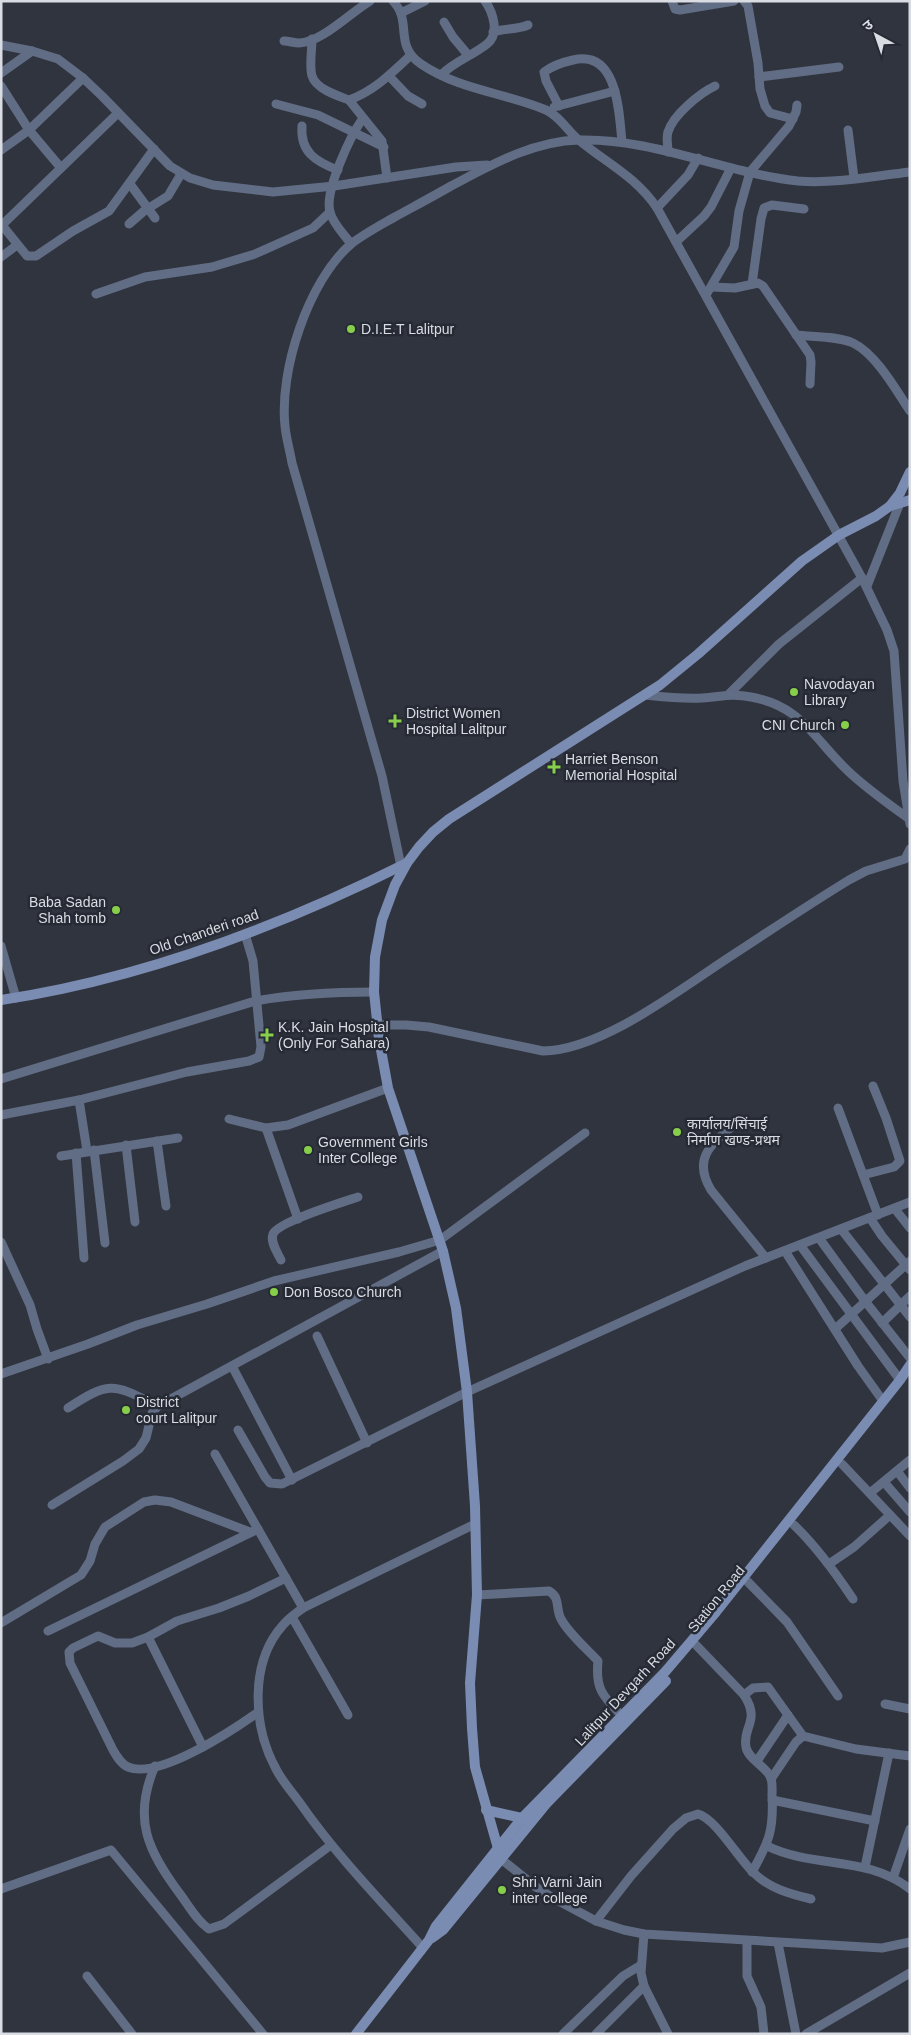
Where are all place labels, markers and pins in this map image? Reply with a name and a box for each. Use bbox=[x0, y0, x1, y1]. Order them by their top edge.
place label: D.I.E.T Lalitpur bbox=[361, 321, 454, 337]
marker: D.I.E.T Lalitpur bbox=[345, 323, 357, 335]
place label: Navodayan Library bbox=[804, 676, 875, 708]
marker: Navodayan Library bbox=[788, 686, 800, 698]
place label: District Women Hospital Lalitpur bbox=[406, 705, 507, 737]
marker: District Women Hospital Lalitpur bbox=[388, 714, 402, 728]
place label: CNI Church bbox=[762, 717, 835, 733]
marker: CNI Church bbox=[839, 719, 851, 731]
place label: Harriet Benson Memorial Hospital bbox=[565, 751, 677, 783]
marker: Harriet Benson Memorial Hospital bbox=[547, 760, 561, 774]
place label: Baba Sadan Shah tomb bbox=[29, 894, 106, 926]
marker: Baba Sadan Shah tomb bbox=[110, 904, 122, 916]
place label: K.K. Jain Hospital (Only For Sahara) bbox=[278, 1019, 390, 1051]
marker: K.K. Jain Hospital (Only For Sahara) bbox=[260, 1028, 274, 1042]
place label: कार्यालय/सिंचाई निर्माण खण्ड-प्रथम bbox=[687, 1116, 781, 1148]
marker: कार्यालय/सिंचाई निर्माण खण्ड-प्रथम bbox=[671, 1126, 683, 1138]
place label: Government Girls Inter College bbox=[318, 1134, 428, 1166]
marker: Government Girls Inter College bbox=[302, 1144, 314, 1156]
place label: Don Bosco Church bbox=[284, 1284, 402, 1300]
marker: Don Bosco Church bbox=[268, 1286, 280, 1298]
place label: District court Lalitpur bbox=[136, 1394, 217, 1426]
marker: District court Lalitpur bbox=[120, 1404, 132, 1416]
place label: Shri Varni Jain inter college bbox=[512, 1874, 602, 1906]
marker: Shri Varni Jain inter college bbox=[496, 1884, 508, 1896]

